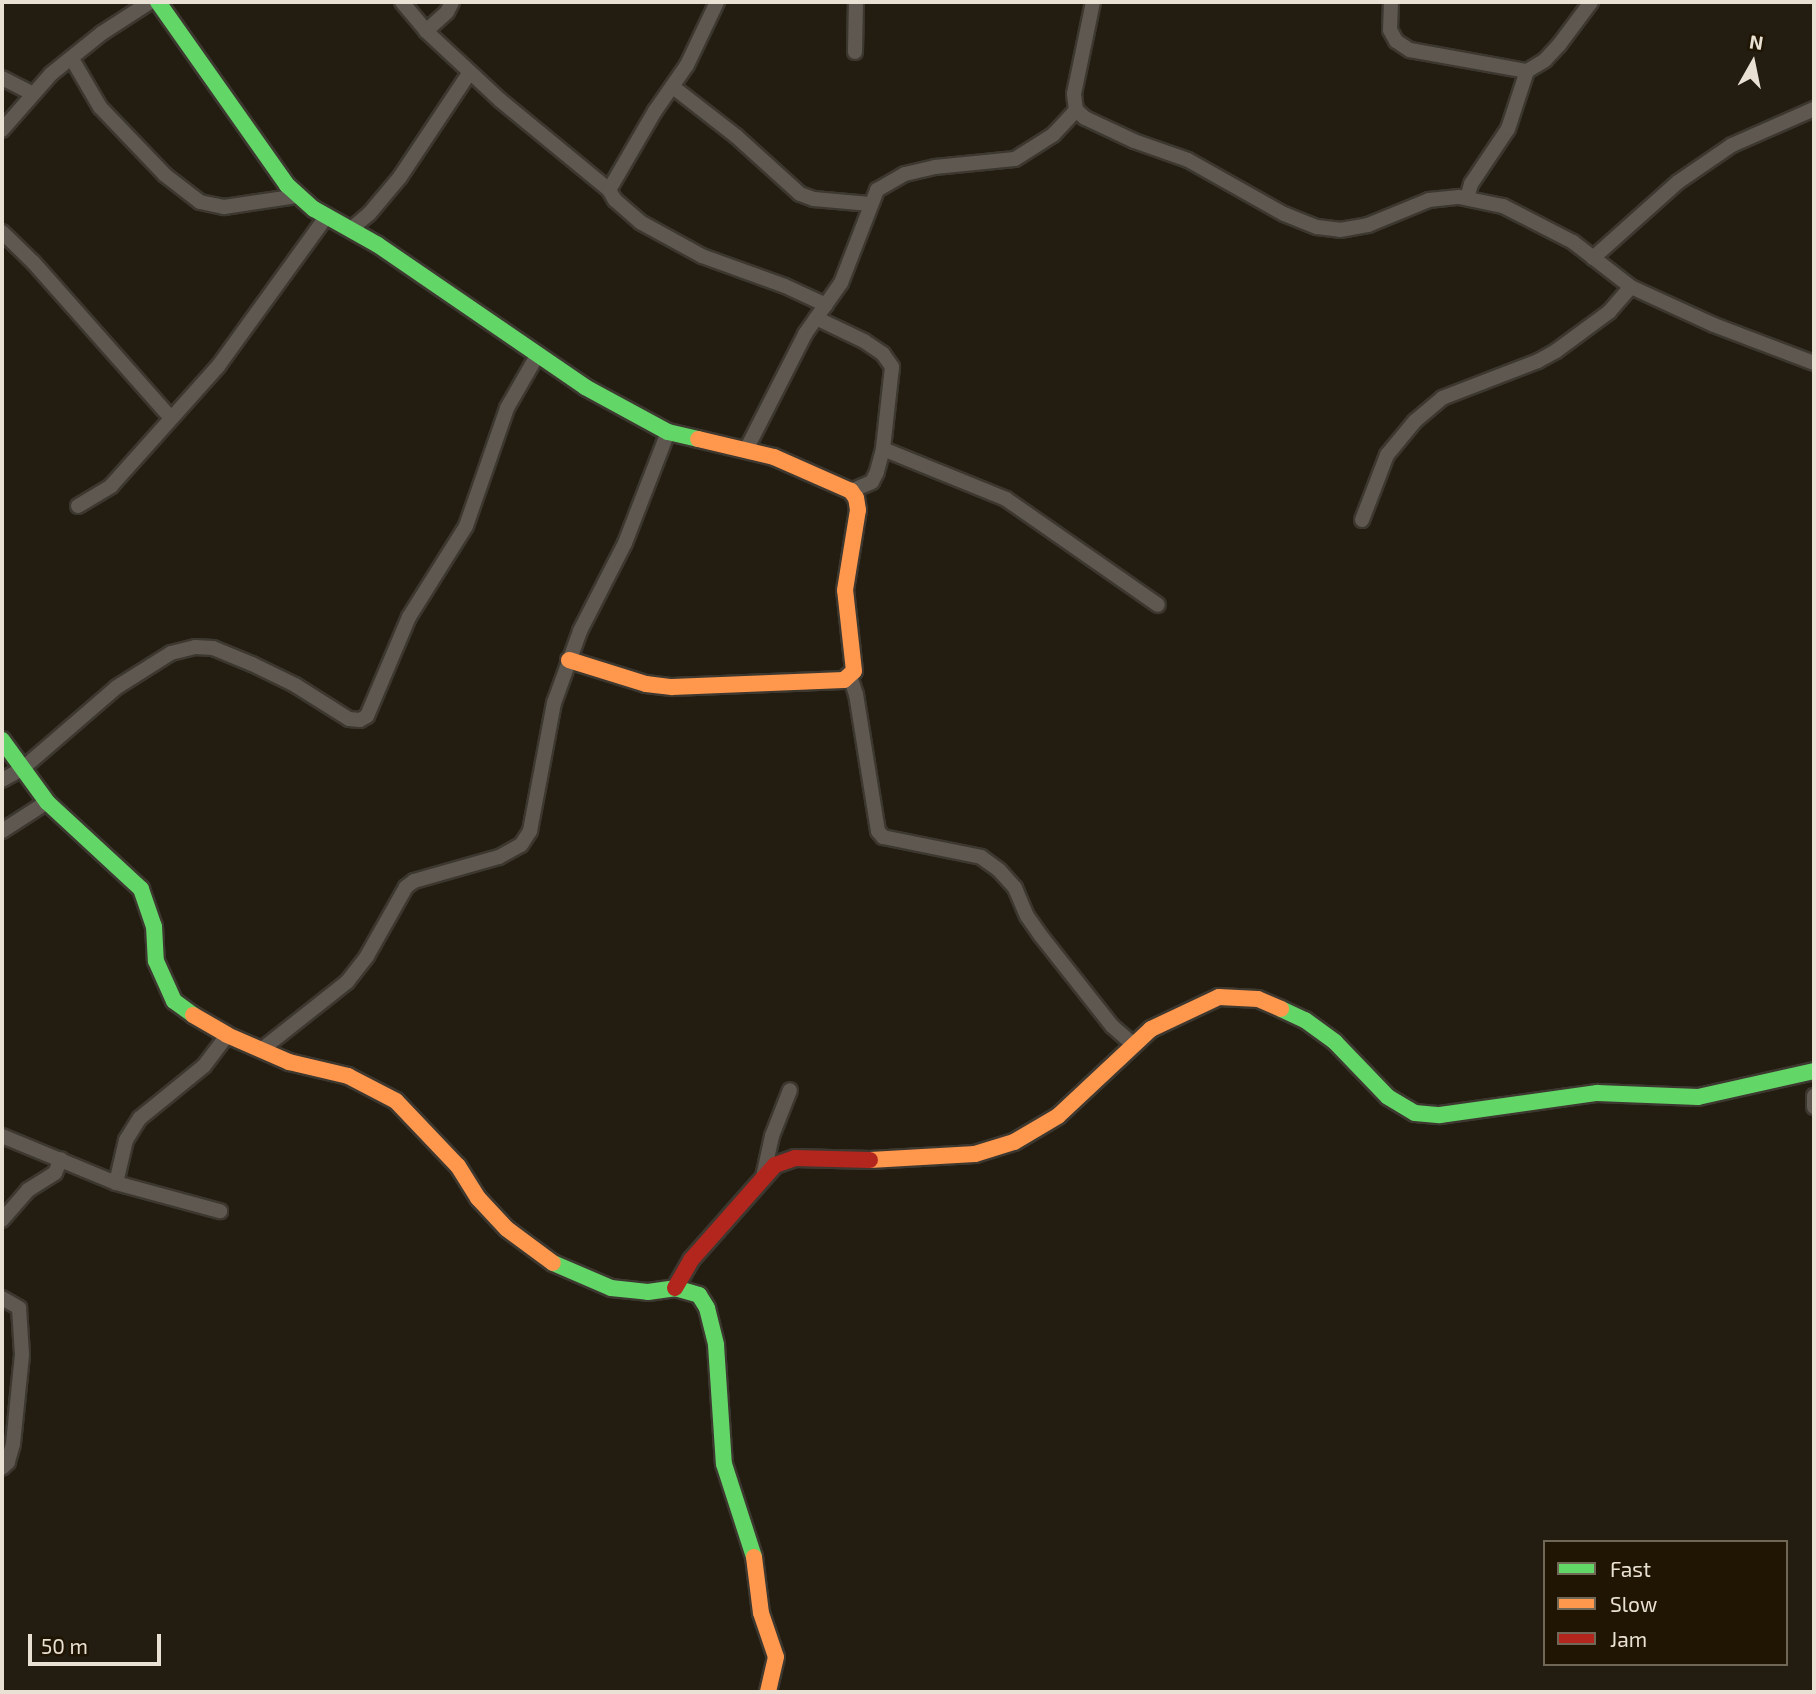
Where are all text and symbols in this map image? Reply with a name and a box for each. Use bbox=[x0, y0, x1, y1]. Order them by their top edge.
north arrow bbox=[1718, 28, 1788, 98]
text: N bbox=[1748, 29, 1765, 54]
legend bbox=[1543, 1540, 1788, 1666]
text: Fast bbox=[1610, 1556, 1651, 1581]
text: Slow bbox=[1610, 1591, 1657, 1616]
scale bar bbox=[32, 1620, 164, 1664]
text: Jam bbox=[1610, 1626, 1647, 1651]
text: 50 m bbox=[41, 1633, 88, 1658]

